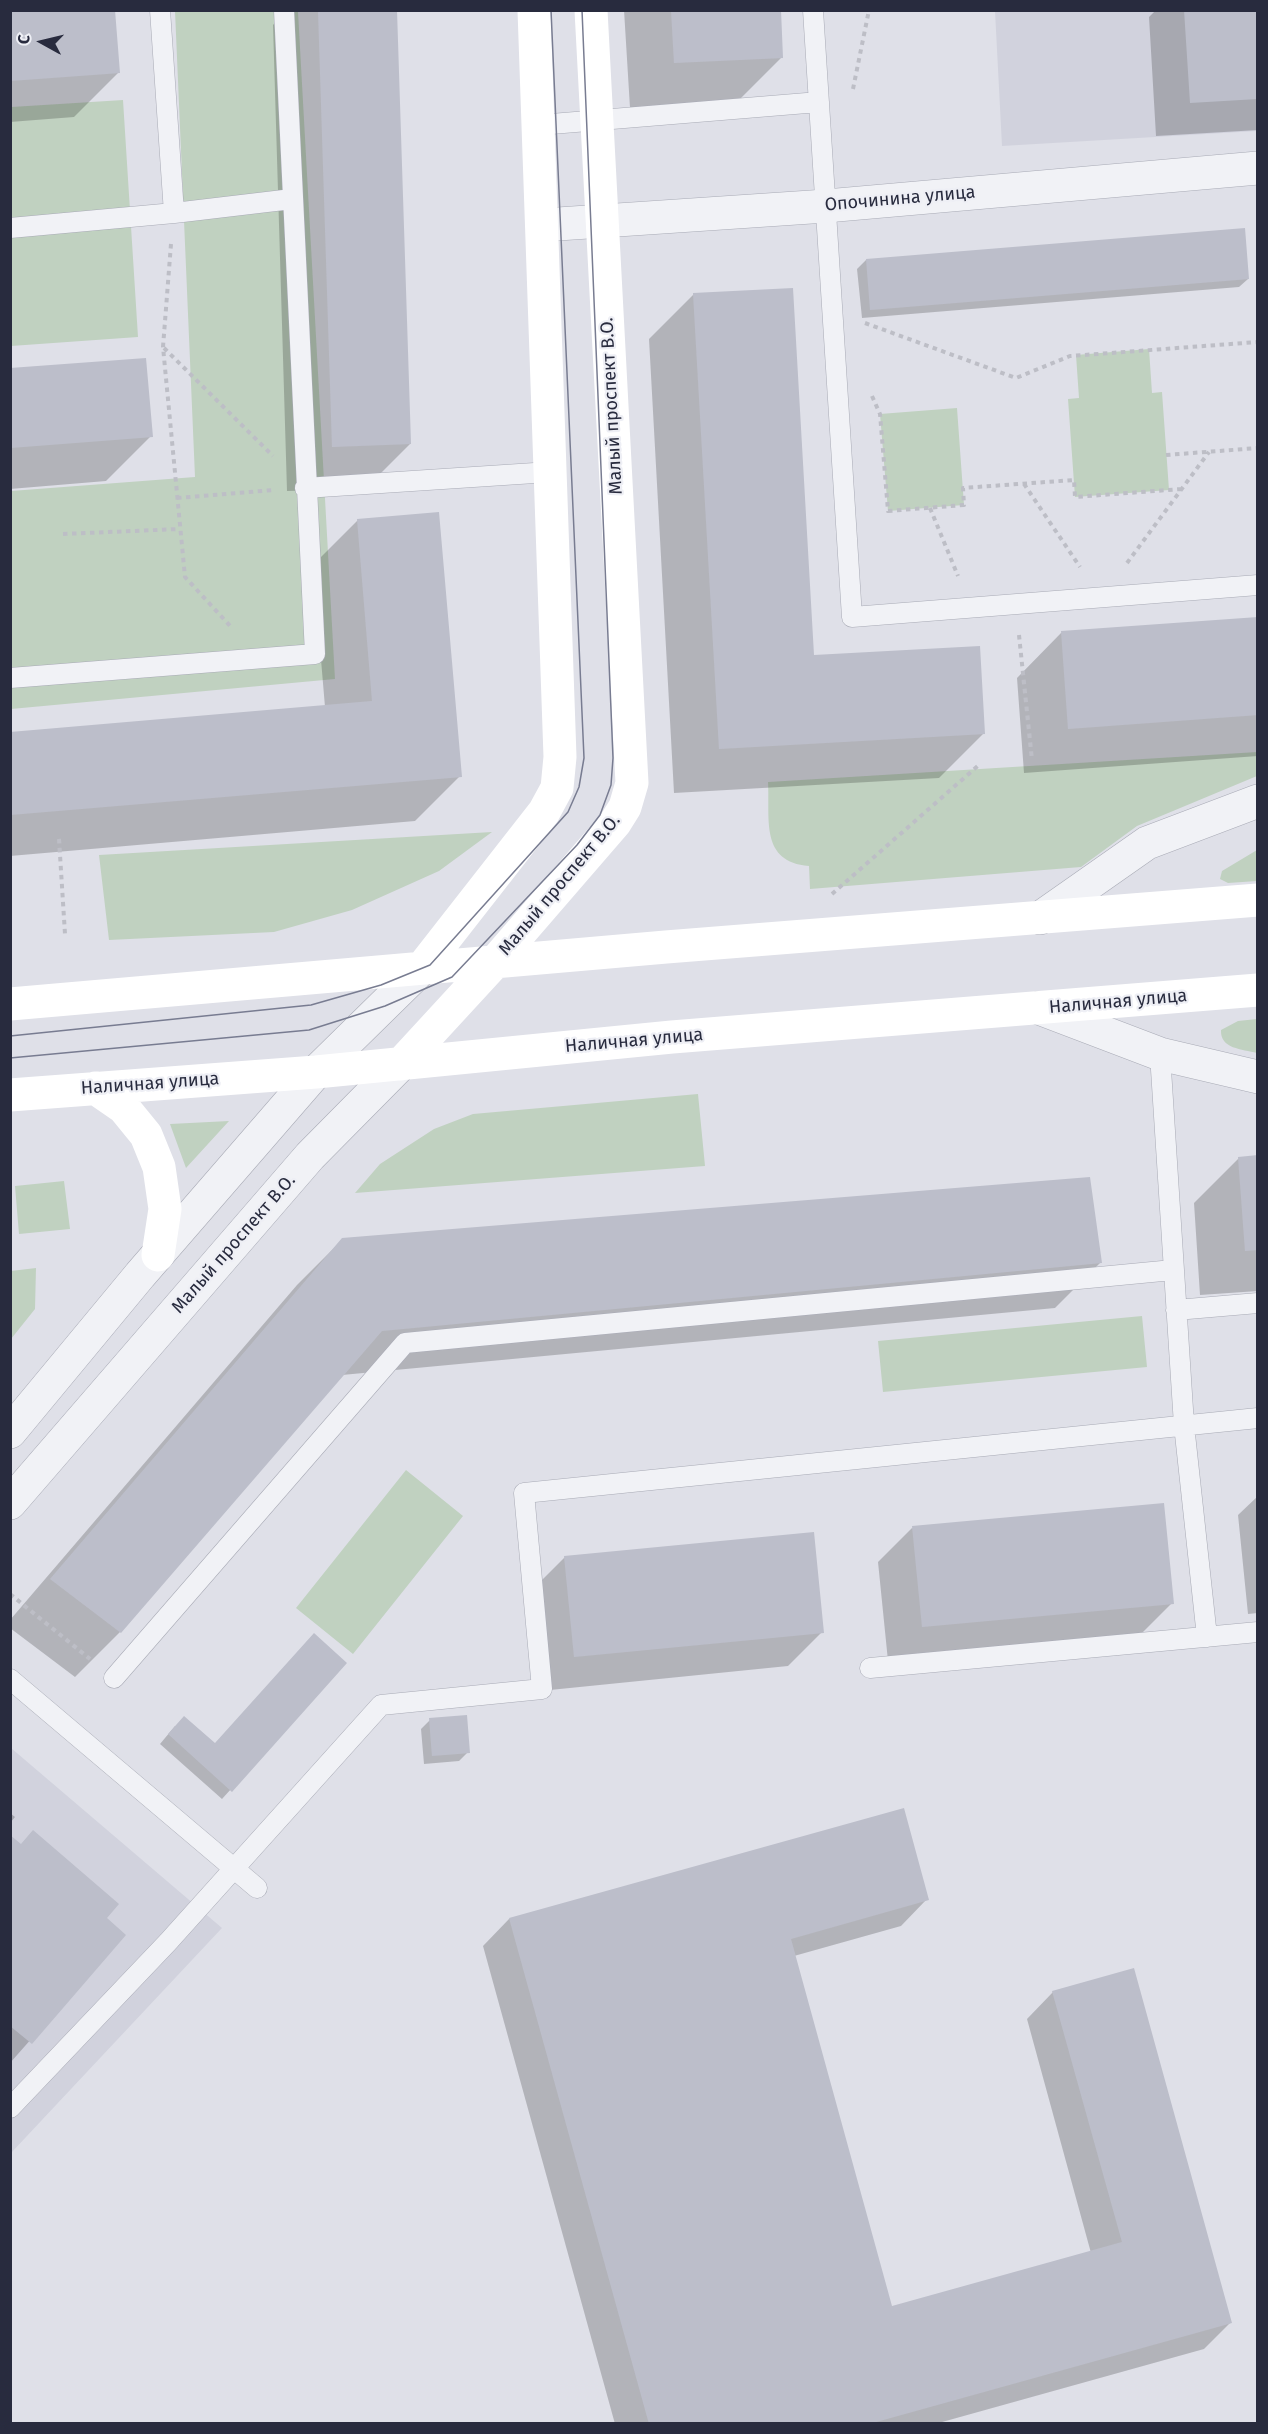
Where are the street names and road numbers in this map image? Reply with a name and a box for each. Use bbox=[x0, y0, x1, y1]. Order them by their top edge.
street label: Опочинина улица bbox=[824, 182, 976, 216]
street label: Малый проспект В.О. bbox=[597, 317, 627, 495]
street label: Малый проспект В.О. bbox=[495, 810, 625, 960]
street label: Наличная улица bbox=[1048, 985, 1188, 1019]
street label: Наличная улица bbox=[564, 1024, 704, 1058]
street label: Наличная улица bbox=[80, 1068, 220, 1100]
street label: Малый проспект В.О. bbox=[168, 1170, 300, 1318]

